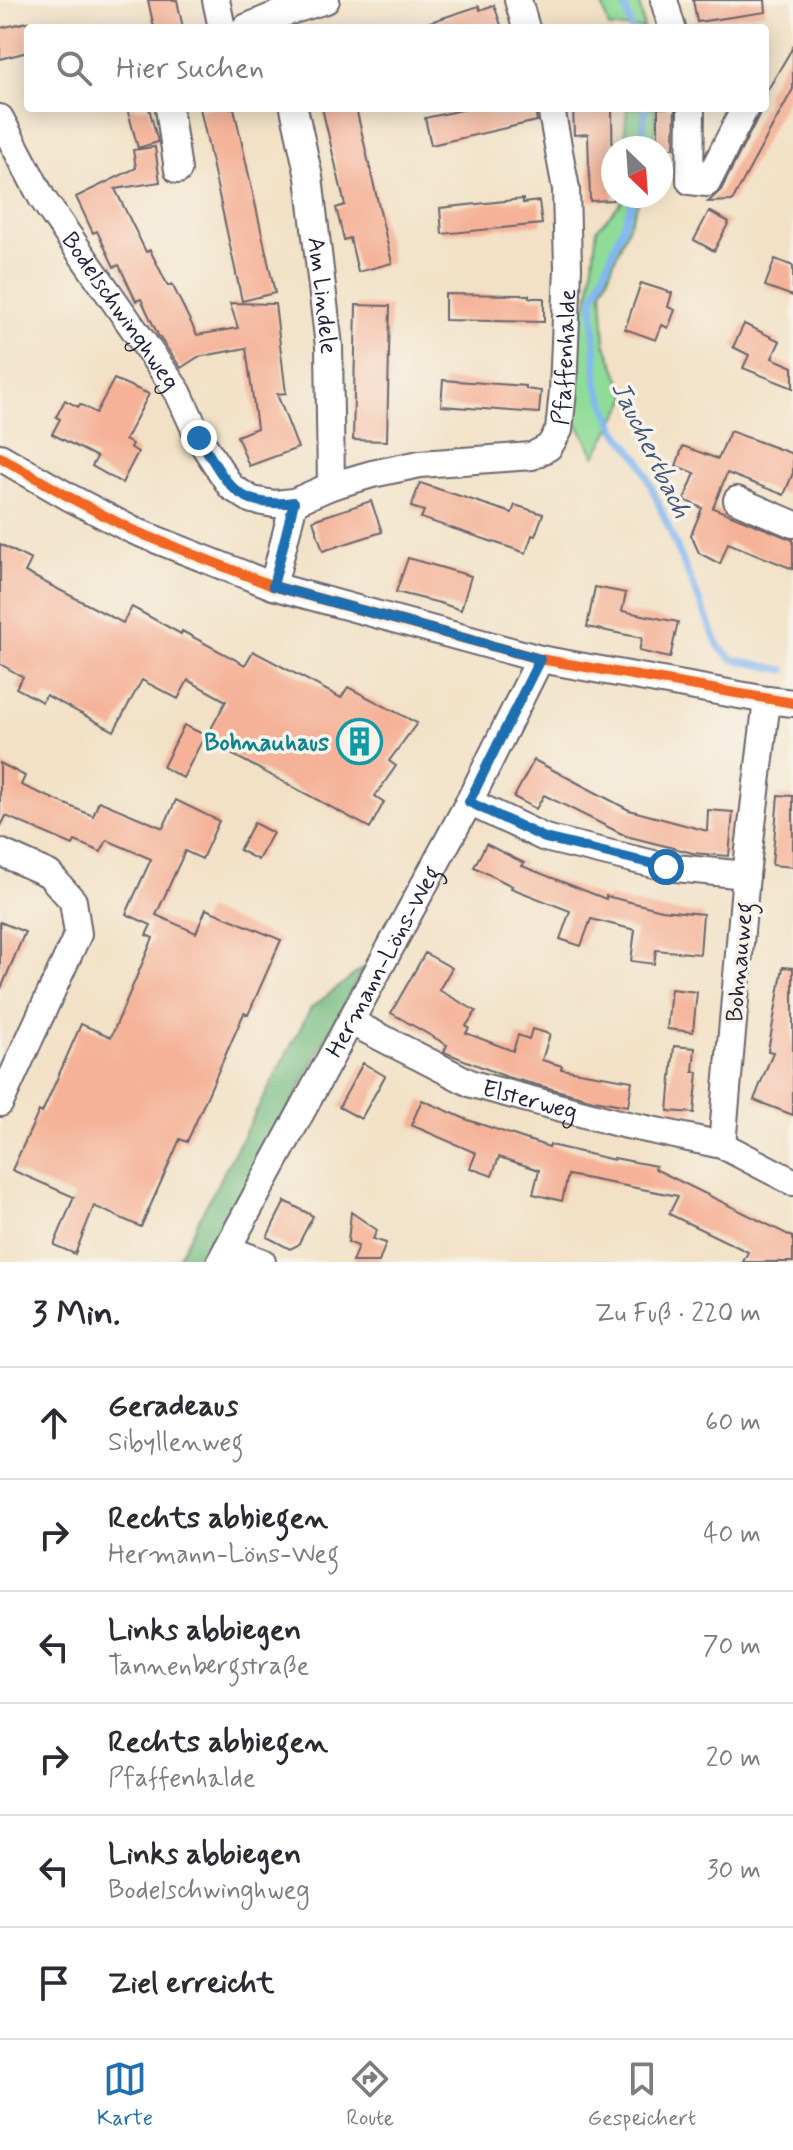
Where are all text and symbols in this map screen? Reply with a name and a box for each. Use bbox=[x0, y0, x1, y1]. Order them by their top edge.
search box bbox=[24, 24, 769, 112]
icon: search bbox=[52, 46, 96, 90]
text: Hier suchen bbox=[116, 49, 264, 88]
north arrow bbox=[601, 136, 673, 208]
street label: Bodelschwinghweg bbox=[54, 226, 186, 398]
street label: Am Lindele bbox=[299, 235, 343, 355]
street label: Pfaffenhalde bbox=[546, 288, 584, 427]
water label: Jauchertbach bbox=[602, 376, 698, 524]
route end bbox=[181, 420, 217, 456]
building icon: Bohnauhaus bbox=[336, 718, 384, 766]
place label: Bohnauhaus bbox=[204, 728, 329, 759]
route start bbox=[648, 849, 684, 885]
street label: Hermann-Löns-Weg bbox=[320, 861, 451, 1063]
street label: Bohnauweg bbox=[720, 901, 764, 1024]
street label: Elsterweg bbox=[479, 1073, 581, 1130]
text: 3 Min. bbox=[32, 1292, 120, 1337]
text: Zu Fuß · 220 m bbox=[595, 1297, 761, 1331]
text: Geradeaus bbox=[108, 1387, 238, 1426]
icon: ahead bbox=[32, 1401, 76, 1445]
text: 60 m bbox=[705, 1406, 761, 1440]
text: Sibyllenweg bbox=[108, 1426, 244, 1460]
text: Rechts abbiegen bbox=[108, 1499, 328, 1538]
icon: right bbox=[32, 1513, 76, 1557]
text: 40 m bbox=[703, 1518, 761, 1552]
text: Hermann-Löns-Weg bbox=[108, 1538, 339, 1572]
text: Links abbiegen bbox=[108, 1611, 301, 1650]
icon: left bbox=[32, 1625, 76, 1669]
text: 70 m bbox=[703, 1630, 761, 1664]
text: Tannenbergstraße bbox=[108, 1650, 309, 1684]
text: Rechts abbiegen bbox=[108, 1723, 328, 1762]
icon: right bbox=[32, 1737, 76, 1781]
text: 20 m bbox=[706, 1742, 761, 1776]
text: Pfaffenhalde bbox=[108, 1762, 256, 1796]
text: Links abbiegen bbox=[108, 1835, 301, 1874]
icon: left bbox=[32, 1849, 76, 1893]
text: 30 m bbox=[707, 1854, 761, 1888]
text: Bodelschwinghweg bbox=[108, 1874, 310, 1908]
icon: arrive bbox=[32, 1961, 76, 2005]
text: Ziel erreicht bbox=[108, 1964, 274, 2003]
tab: Karte bbox=[97, 2057, 153, 2133]
tab: Route bbox=[346, 2057, 394, 2133]
tab: Gespeichert bbox=[587, 2057, 696, 2133]

